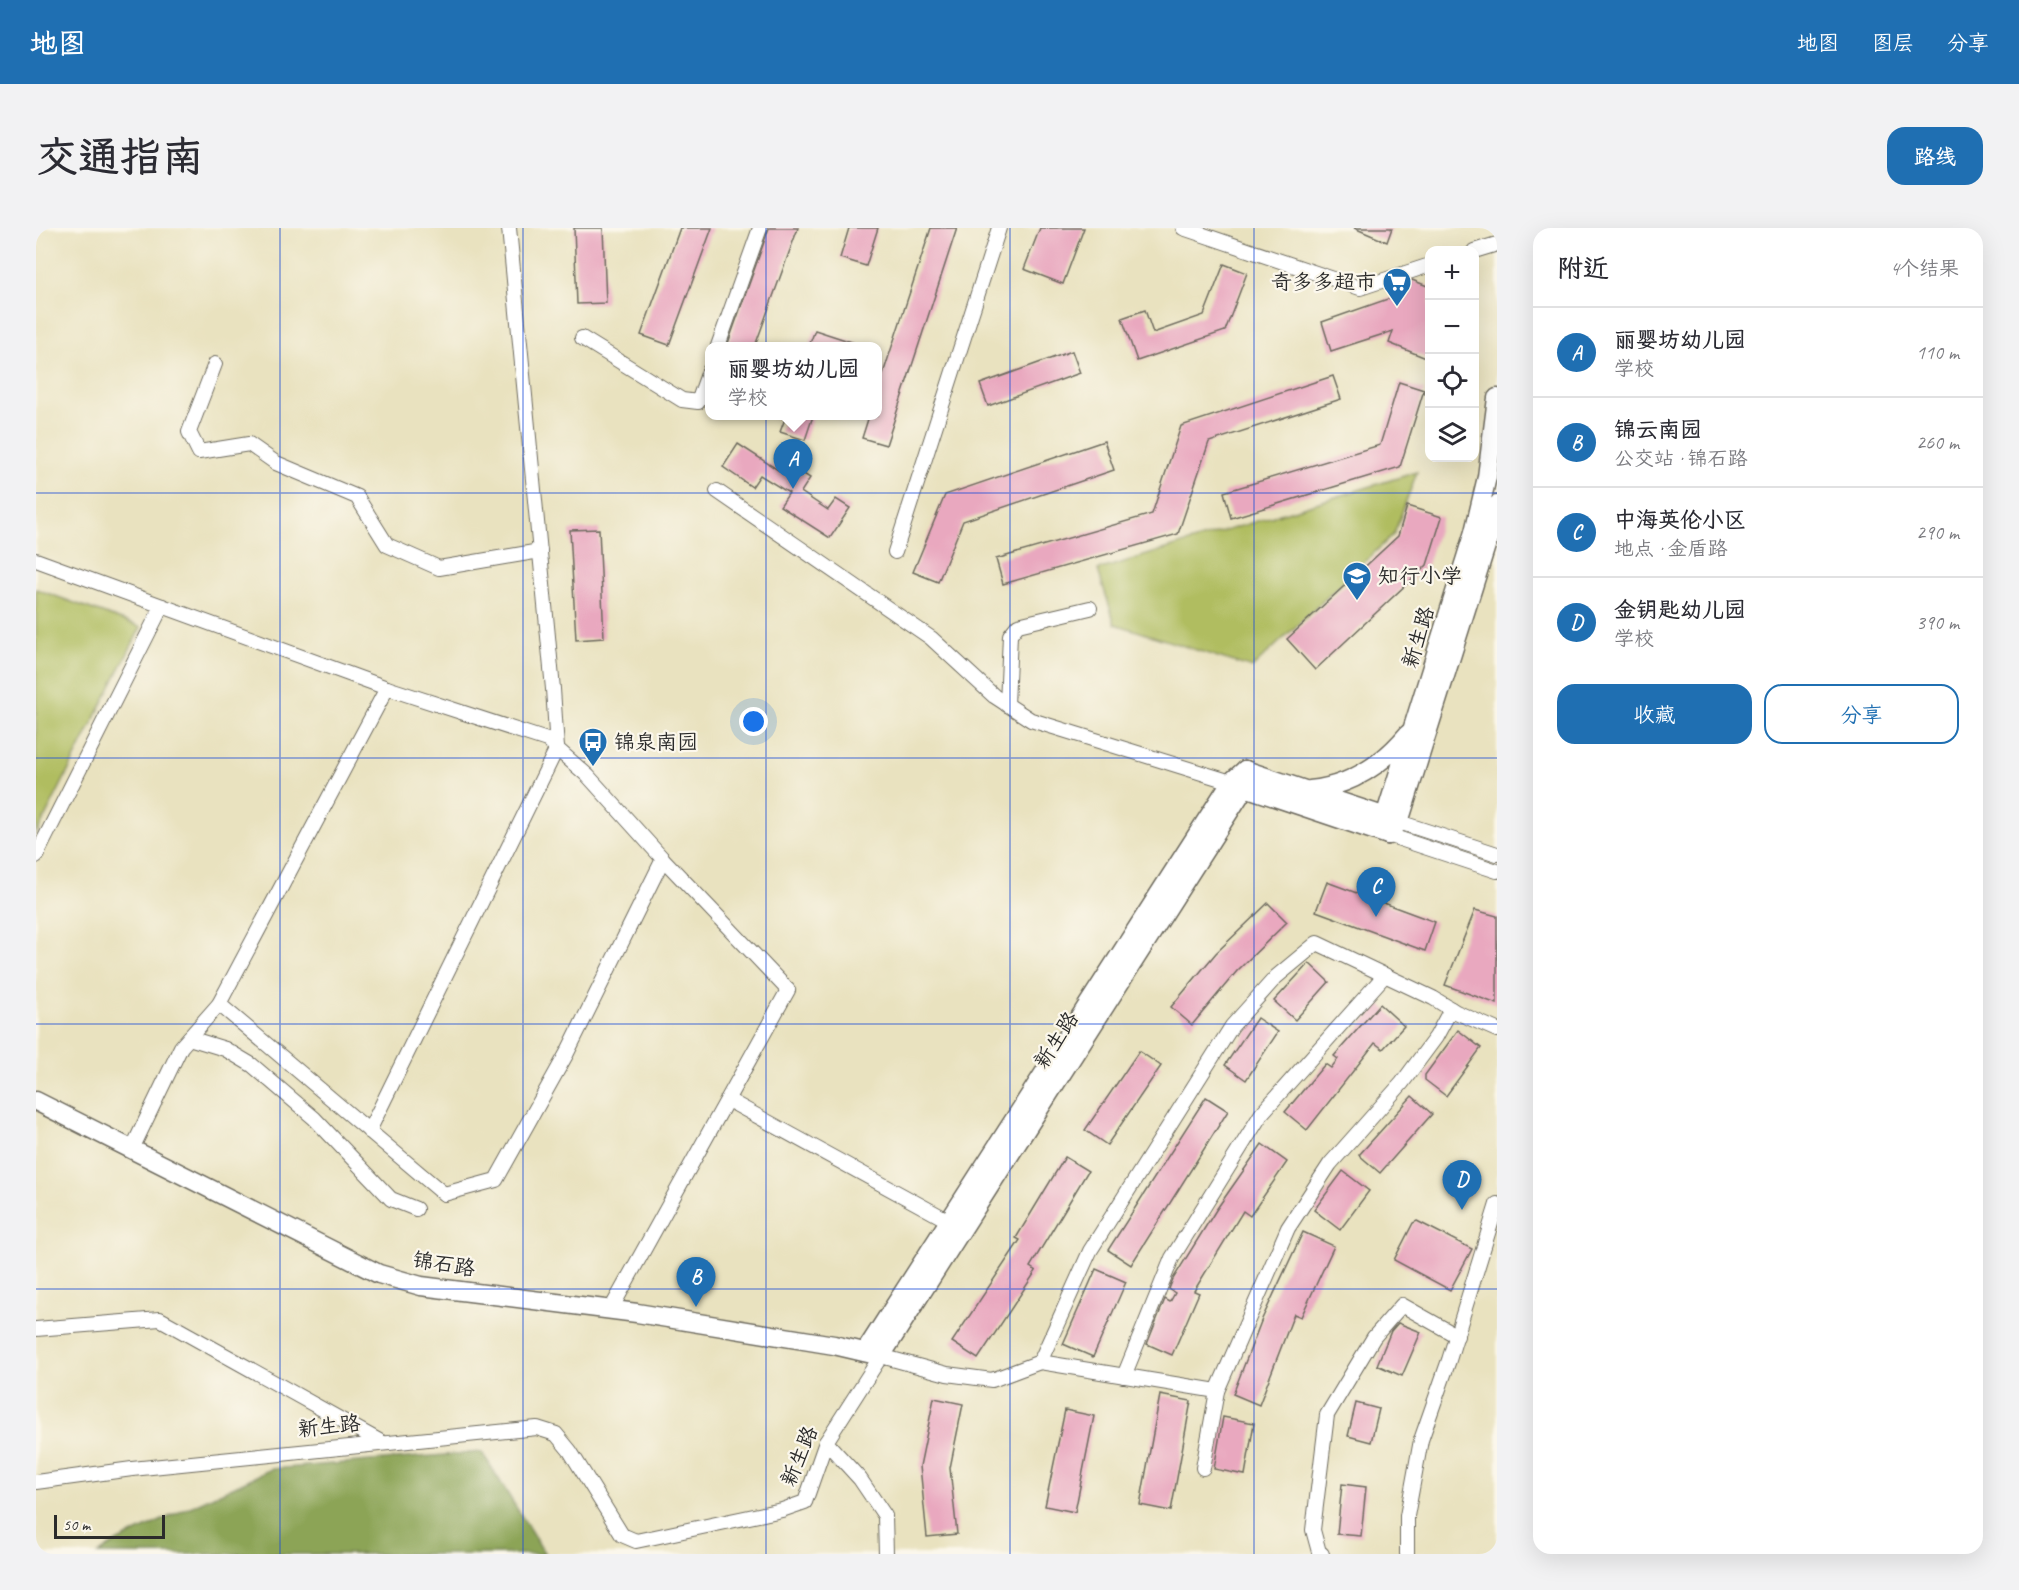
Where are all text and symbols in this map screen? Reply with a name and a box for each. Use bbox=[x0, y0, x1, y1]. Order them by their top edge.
text: 地图 bbox=[30, 26, 86, 61]
text: 地图 bbox=[1797, 30, 1839, 56]
text: 图层 bbox=[1872, 30, 1914, 56]
text: 分享 bbox=[1947, 30, 1989, 56]
button: 路线 bbox=[1887, 127, 1983, 185]
text: 交通指南 bbox=[36, 131, 204, 184]
map controls bbox=[1425, 246, 1479, 462]
button: + bbox=[1425, 246, 1479, 300]
text: 附近 bbox=[1557, 252, 1609, 285]
text: 4个结果 bbox=[1890, 256, 1959, 281]
supermarket icon: 奇多多超市 bbox=[1381, 266, 1413, 308]
place label: 奇多多超市 bbox=[1271, 269, 1376, 295]
button: − bbox=[1425, 300, 1479, 354]
text: 丽婴坊幼儿园 bbox=[1614, 326, 1746, 354]
text: A bbox=[1571, 340, 1582, 365]
text: 110 m bbox=[1916, 340, 1959, 365]
popup bbox=[705, 342, 882, 420]
button: locate bbox=[1425, 354, 1479, 408]
text: 丽婴坊幼儿园 bbox=[727, 355, 860, 383]
text: 学校 bbox=[1614, 356, 1654, 381]
text: 学校 bbox=[727, 385, 767, 410]
button: layers bbox=[1425, 408, 1479, 462]
text: 锦云南园 bbox=[1614, 416, 1702, 444]
text: B bbox=[1571, 430, 1582, 455]
text: 260 m bbox=[1916, 430, 1959, 455]
pin: A bbox=[774, 440, 813, 489]
text: 公交站 · 锦石路 bbox=[1614, 446, 1747, 471]
text: 中海英伦小区 bbox=[1614, 506, 1746, 534]
text: C bbox=[1572, 520, 1581, 545]
text: 290 m bbox=[1916, 520, 1959, 545]
text: 地点 · 金盾路 bbox=[1614, 536, 1727, 561]
school or university icon: 知行小学 bbox=[1341, 560, 1373, 602]
place label: 知行小学 bbox=[1378, 563, 1462, 589]
text: 金钥匙幼儿园 bbox=[1614, 596, 1746, 624]
street label: 新生路 bbox=[1396, 603, 1440, 671]
text: D bbox=[1571, 610, 1582, 635]
text: 390 m bbox=[1916, 610, 1959, 635]
text: 学校 bbox=[1614, 626, 1654, 651]
button: 收藏 bbox=[1557, 684, 1752, 744]
button: 分享 bbox=[1764, 684, 1959, 744]
your location bbox=[739, 707, 768, 736]
bus stop icon: 锦泉南园 bbox=[577, 726, 609, 768]
place label: 锦泉南园 bbox=[614, 729, 698, 755]
pin: C bbox=[1356, 868, 1396, 917]
street label: 新生路 bbox=[1028, 1007, 1084, 1073]
pin: D bbox=[1442, 1160, 1482, 1210]
street label: 锦石路 bbox=[411, 1246, 477, 1282]
pin: B bbox=[676, 1258, 716, 1307]
street label: 新生路 bbox=[296, 1410, 362, 1442]
street label: 新生路 bbox=[775, 1422, 823, 1490]
scale bar bbox=[54, 1512, 165, 1540]
text: 50 m bbox=[63, 1515, 90, 1535]

